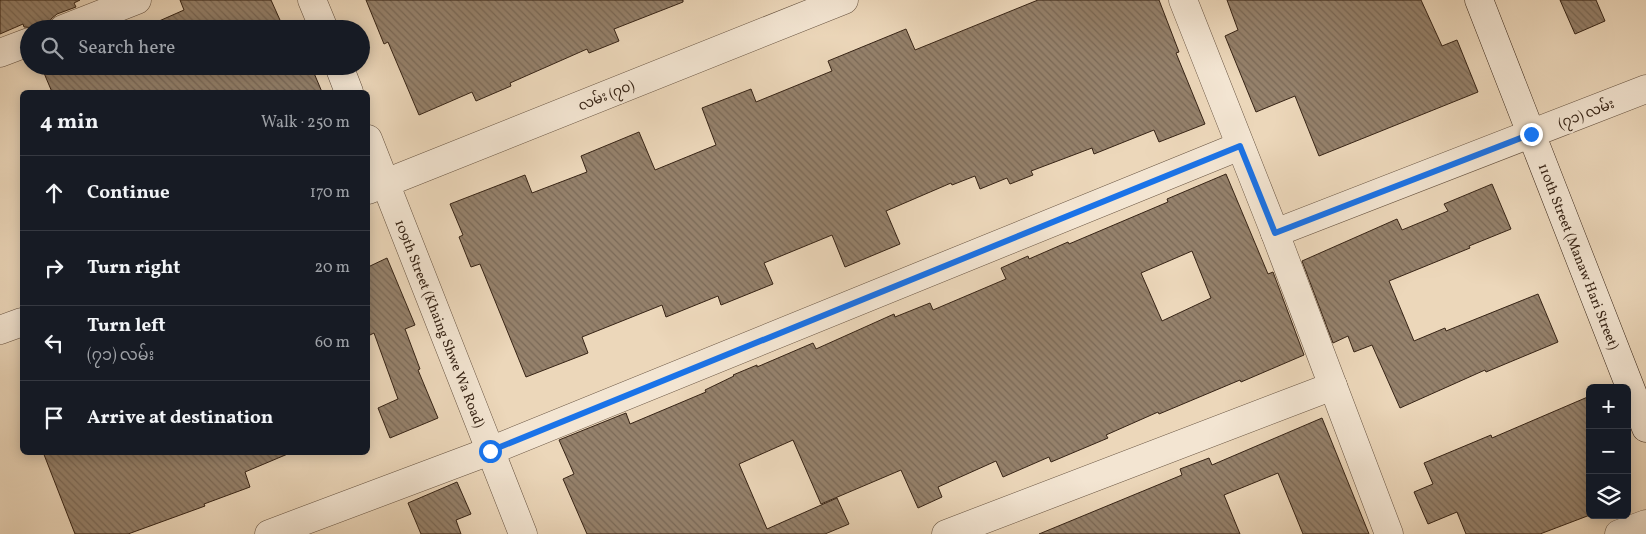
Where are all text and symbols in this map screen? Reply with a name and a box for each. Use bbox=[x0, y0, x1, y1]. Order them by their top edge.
search box bbox=[20, 20, 370, 75]
icon: search bbox=[38, 34, 66, 62]
text: Search here bbox=[78, 35, 175, 61]
street label: လမ်း (၇၀) bbox=[575, 75, 638, 117]
street label: (၇၁) လမ်း bbox=[1555, 93, 1618, 135]
text: 4 min bbox=[40, 108, 99, 137]
text: Walk · 250 m bbox=[261, 112, 350, 134]
route end bbox=[1520, 123, 1543, 146]
street label: 110th Street (Manaw Hari Street) bbox=[1533, 161, 1622, 353]
icon: ahead bbox=[40, 179, 68, 207]
text: Continue bbox=[87, 180, 170, 206]
text: 170 m bbox=[310, 182, 350, 204]
street label: 109th Street (Khaing Shwe Wa Road) bbox=[389, 217, 488, 431]
icon: right bbox=[40, 254, 68, 282]
text: Turn right bbox=[87, 255, 180, 281]
text: 20 m bbox=[315, 257, 350, 279]
text: Turn left bbox=[87, 313, 166, 339]
icon: left bbox=[40, 329, 68, 357]
text: 60 m bbox=[315, 332, 350, 354]
text: (၇၁) လမ်း bbox=[87, 345, 154, 367]
map controls bbox=[1586, 384, 1631, 519]
button: + bbox=[1586, 384, 1631, 429]
icon: arrive bbox=[40, 404, 68, 432]
text: Arrive at destination bbox=[87, 405, 273, 431]
button: − bbox=[1586, 429, 1631, 474]
route start bbox=[479, 440, 502, 463]
button: layers bbox=[1586, 474, 1631, 519]

